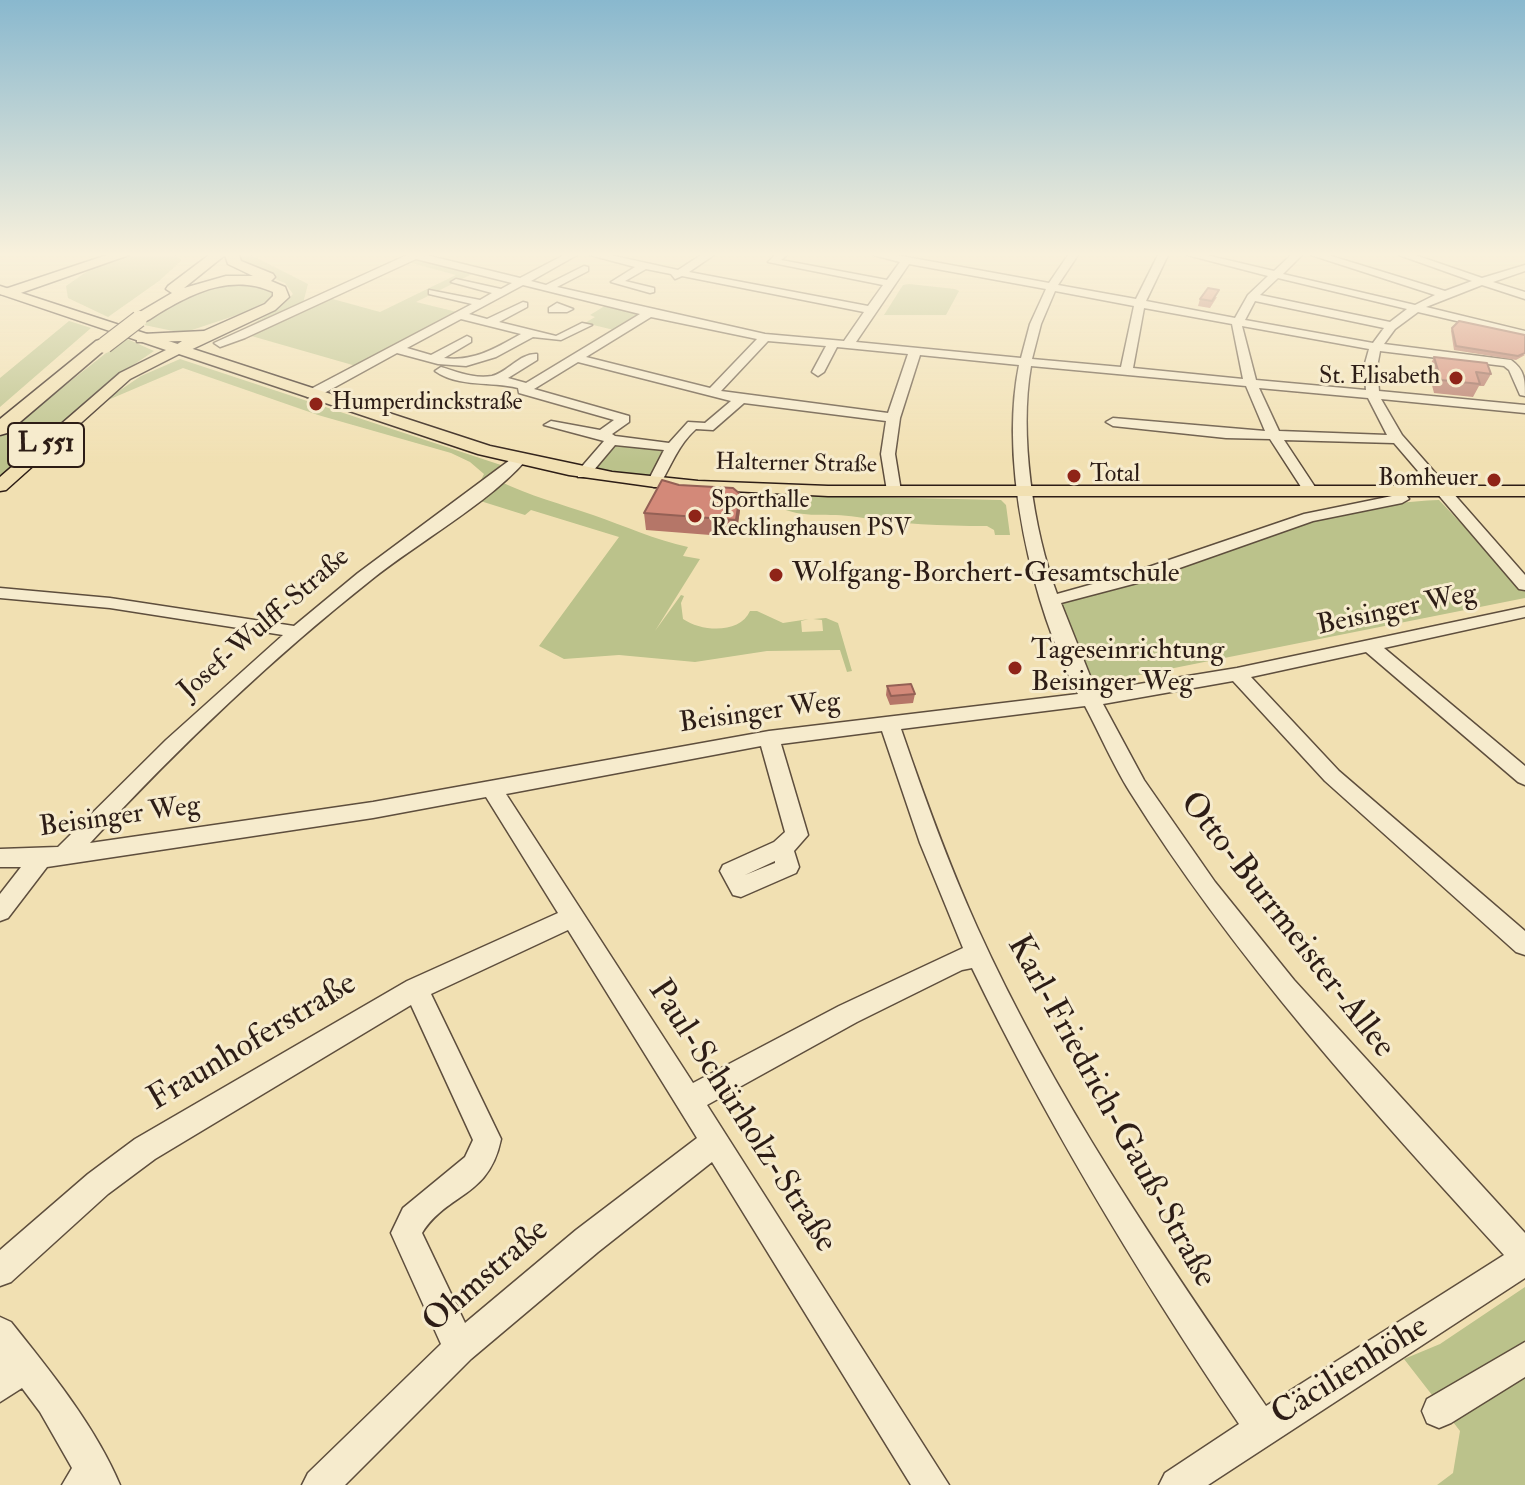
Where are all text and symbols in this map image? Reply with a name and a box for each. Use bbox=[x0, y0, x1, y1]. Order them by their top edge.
place label: St. Elisabeth bbox=[1319, 364, 1440, 392]
marker: St. Elisabeth bbox=[1447, 369, 1465, 387]
place label: Humperdinckstraße bbox=[332, 390, 523, 418]
marker: Humperdinckstraße bbox=[307, 395, 325, 413]
road number: L 551 bbox=[8, 423, 84, 467]
street label: Halterner Straße bbox=[715, 449, 877, 481]
place label: Total bbox=[1090, 462, 1140, 490]
place label: Bomheuer bbox=[1378, 466, 1478, 494]
marker: Total bbox=[1065, 467, 1083, 485]
marker: Bomheuer bbox=[1485, 471, 1503, 489]
place label: Sporthalle Recklinghausen PSV bbox=[711, 488, 911, 544]
marker: Sporthalle Recklinghausen PSV bbox=[686, 507, 704, 525]
street label: Josef-Wulff-Straße bbox=[173, 542, 357, 708]
place label: Wolfgang-Borchert-Gesamtschule bbox=[792, 558, 1180, 592]
marker: Wolfgang-Borchert-Gesamtschule bbox=[767, 566, 785, 584]
street label: Beisinger Weg bbox=[1314, 578, 1480, 644]
place label: Tageseinrichtung Beisinger Weg bbox=[1031, 635, 1224, 701]
marker: Tageseinrichtung Beisinger Weg bbox=[1006, 659, 1024, 677]
street label: Beisinger Weg bbox=[677, 686, 843, 742]
street label: Otto-Burrmeister-Allee bbox=[1169, 785, 1403, 1067]
street label: Beisinger Weg bbox=[37, 790, 203, 846]
street label: Karl-Friedrich-Gauß-Straße bbox=[996, 929, 1224, 1295]
street label: Fraunhoferstraße bbox=[141, 965, 365, 1121]
street label: Paul-Schürholz-Straße bbox=[638, 973, 844, 1261]
street label: Ohmstraße bbox=[416, 1211, 558, 1343]
street label: Cäcilienhöhe bbox=[1265, 1308, 1437, 1436]

